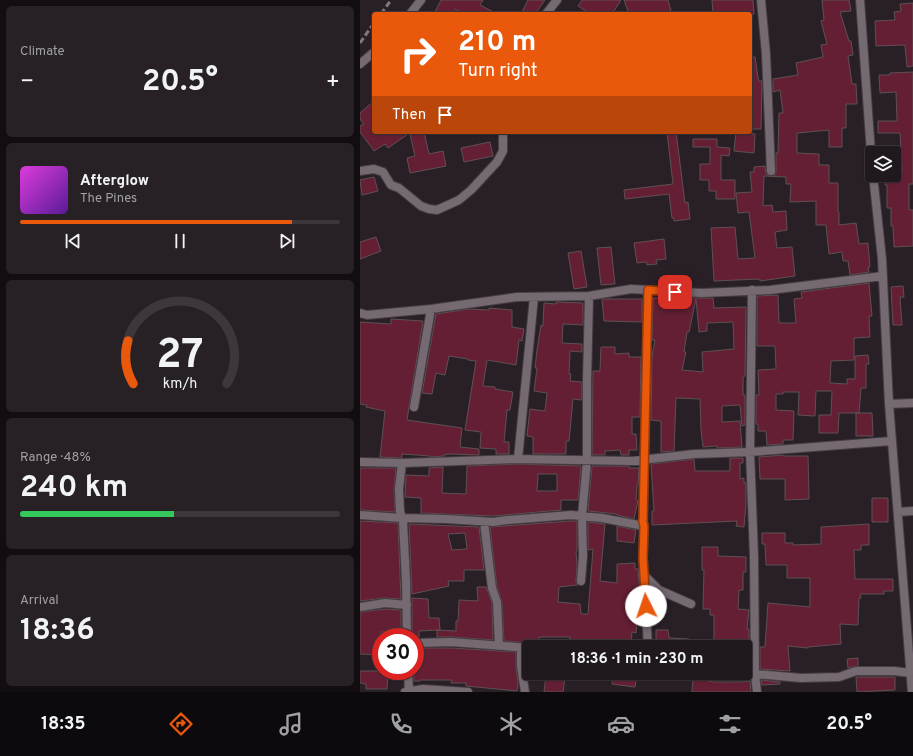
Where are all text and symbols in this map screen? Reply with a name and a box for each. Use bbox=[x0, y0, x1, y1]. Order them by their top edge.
text: 210 m bbox=[458, 25, 536, 61]
icon: right bbox=[392, 28, 444, 80]
text: Climate bbox=[20, 44, 65, 60]
text: Turn right bbox=[458, 60, 538, 83]
text: 20.5° bbox=[142, 64, 218, 101]
text: − bbox=[20, 69, 34, 96]
text: + bbox=[326, 69, 340, 96]
icon: arrive bbox=[434, 104, 456, 126]
text: Then bbox=[392, 106, 426, 125]
map controls bbox=[865, 146, 901, 182]
button: layers bbox=[865, 146, 901, 182]
text: Afterglow bbox=[80, 172, 149, 191]
text: The Pines bbox=[80, 191, 137, 207]
icon: previous bbox=[62, 230, 84, 252]
icon: pause bbox=[169, 230, 191, 252]
icon: next bbox=[276, 230, 298, 252]
pin bbox=[658, 275, 692, 309]
icon: arrive bbox=[664, 281, 686, 303]
text: 27 bbox=[156, 330, 204, 383]
text: km/h bbox=[163, 375, 197, 393]
text: Range · 48% bbox=[20, 450, 91, 466]
text: 240 km bbox=[20, 470, 128, 507]
position arrow bbox=[625, 585, 667, 627]
text: Arrival bbox=[20, 593, 59, 609]
text: 18:36 bbox=[20, 613, 95, 650]
speed limit sign: 30 bbox=[372, 628, 424, 680]
text: 18:36 · 1 min · 230 m bbox=[571, 650, 704, 669]
icon: directions bbox=[167, 710, 195, 738]
icon: music bbox=[277, 710, 305, 738]
icon: phone bbox=[387, 710, 415, 738]
icon: climate bbox=[497, 710, 525, 738]
icon: car bbox=[607, 710, 635, 738]
icon: filters bbox=[716, 710, 744, 738]
text: 18:35 bbox=[41, 713, 86, 736]
text: 20.5° bbox=[826, 713, 872, 736]

